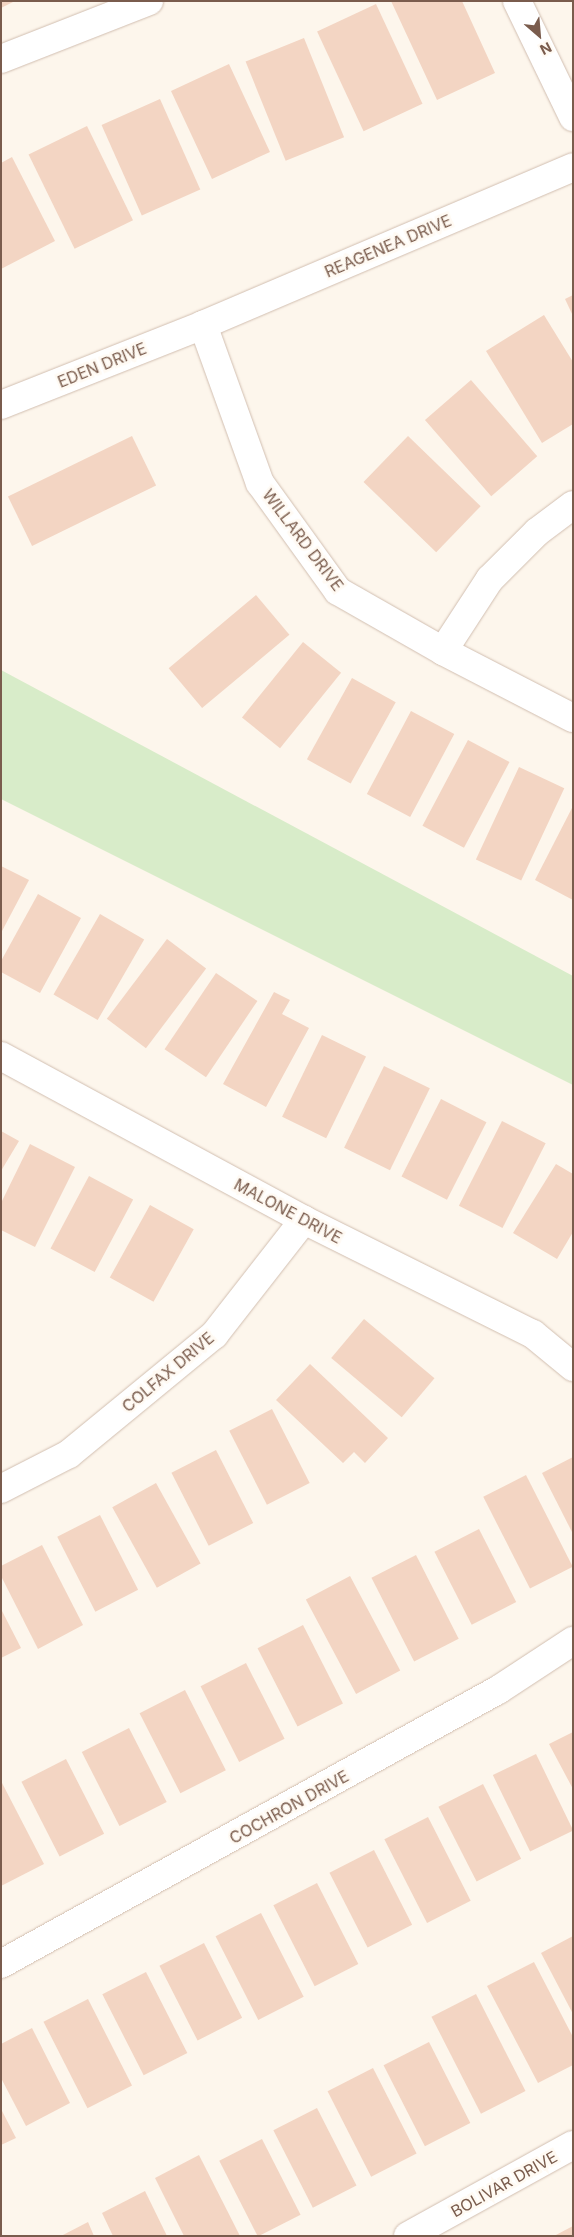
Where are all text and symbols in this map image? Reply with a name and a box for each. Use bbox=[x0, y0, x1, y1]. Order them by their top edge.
north arrow bbox=[514, 10, 564, 60]
text: N bbox=[537, 39, 555, 59]
street label: REAGENEA DRIVE bbox=[322, 211, 454, 281]
street label: EDEN DRIVE bbox=[55, 338, 149, 392]
street label: WILLARD DRIVE bbox=[259, 485, 347, 595]
street label: MALONE DRIVE bbox=[231, 1175, 345, 1247]
street label: COLFAX DRIVE bbox=[118, 1328, 218, 1416]
street label: COCHRON DRIVE bbox=[226, 1766, 352, 1848]
street label: BOLIVAR DRIVE bbox=[447, 2147, 561, 2221]

